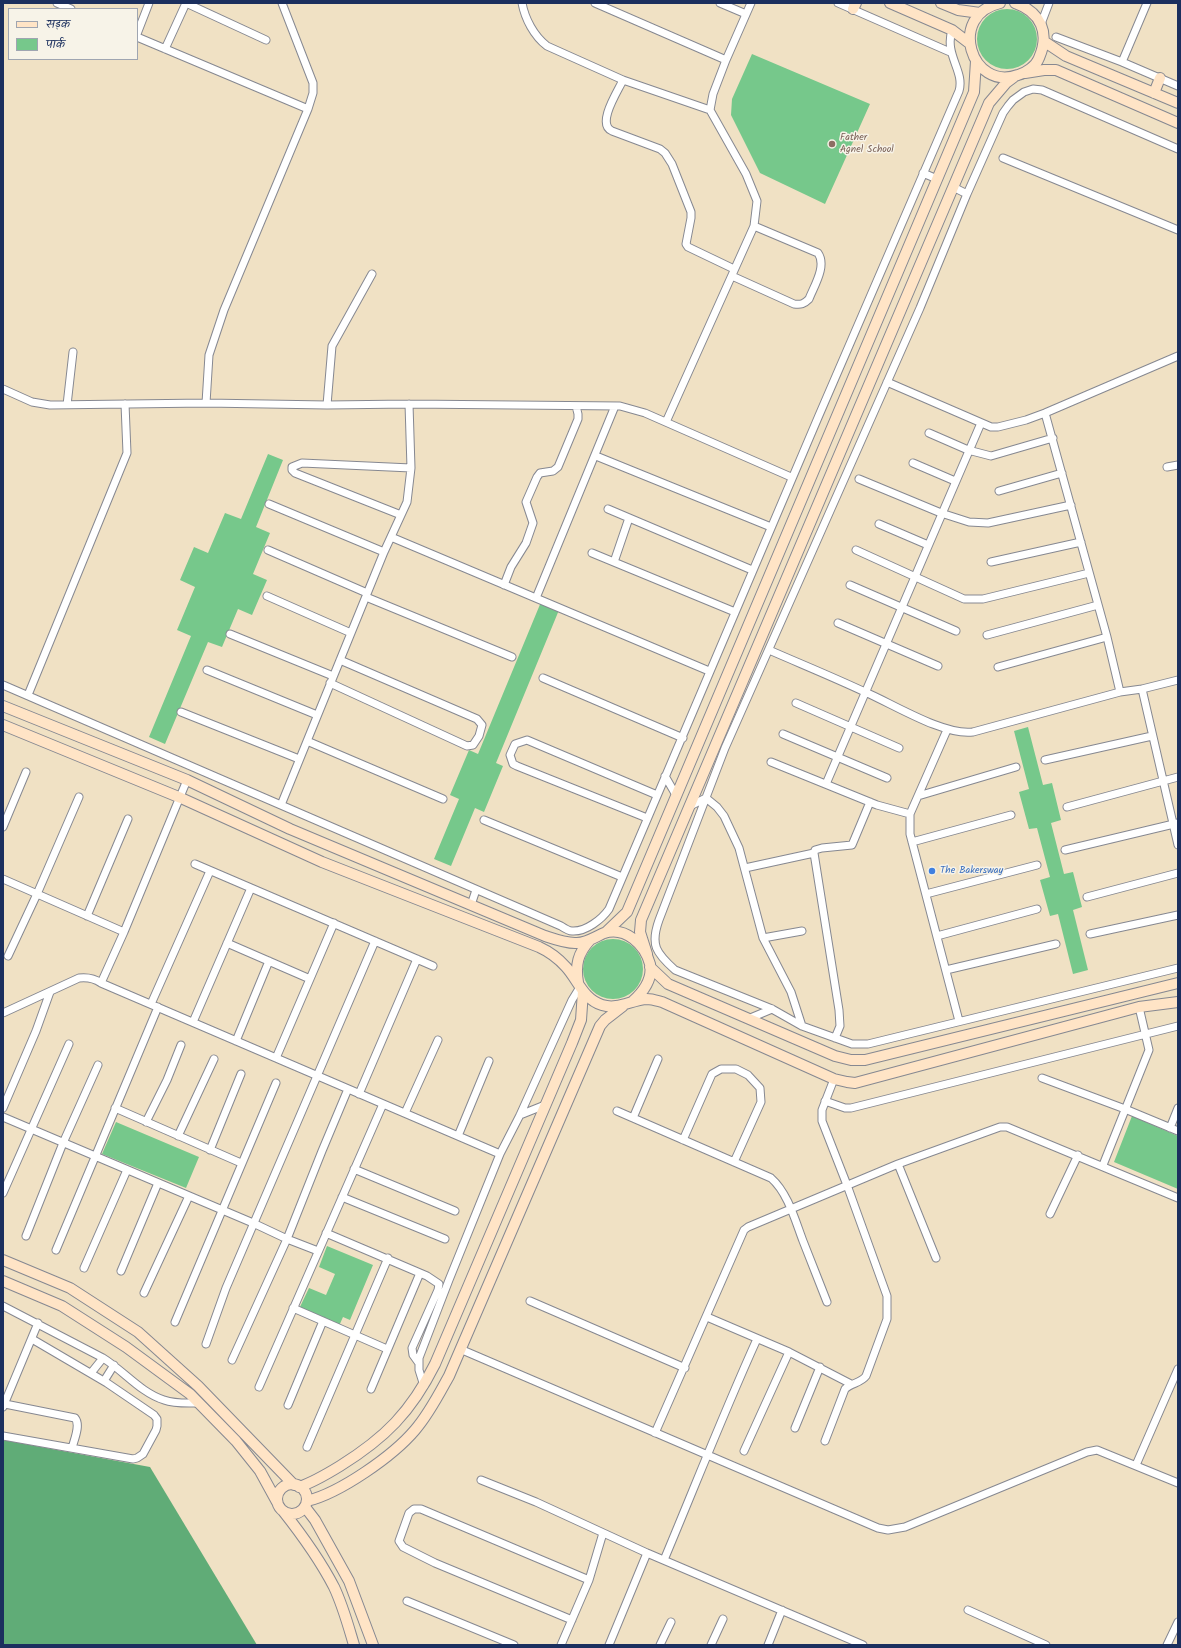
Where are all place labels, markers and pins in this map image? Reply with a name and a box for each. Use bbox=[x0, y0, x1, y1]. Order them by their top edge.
place label: Father Agnel School bbox=[840, 132, 894, 156]
marker: Father Agnel School bbox=[827, 139, 837, 149]
place label: The Bakersway bbox=[940, 865, 1003, 877]
marker: The Bakersway bbox=[927, 866, 937, 876]

